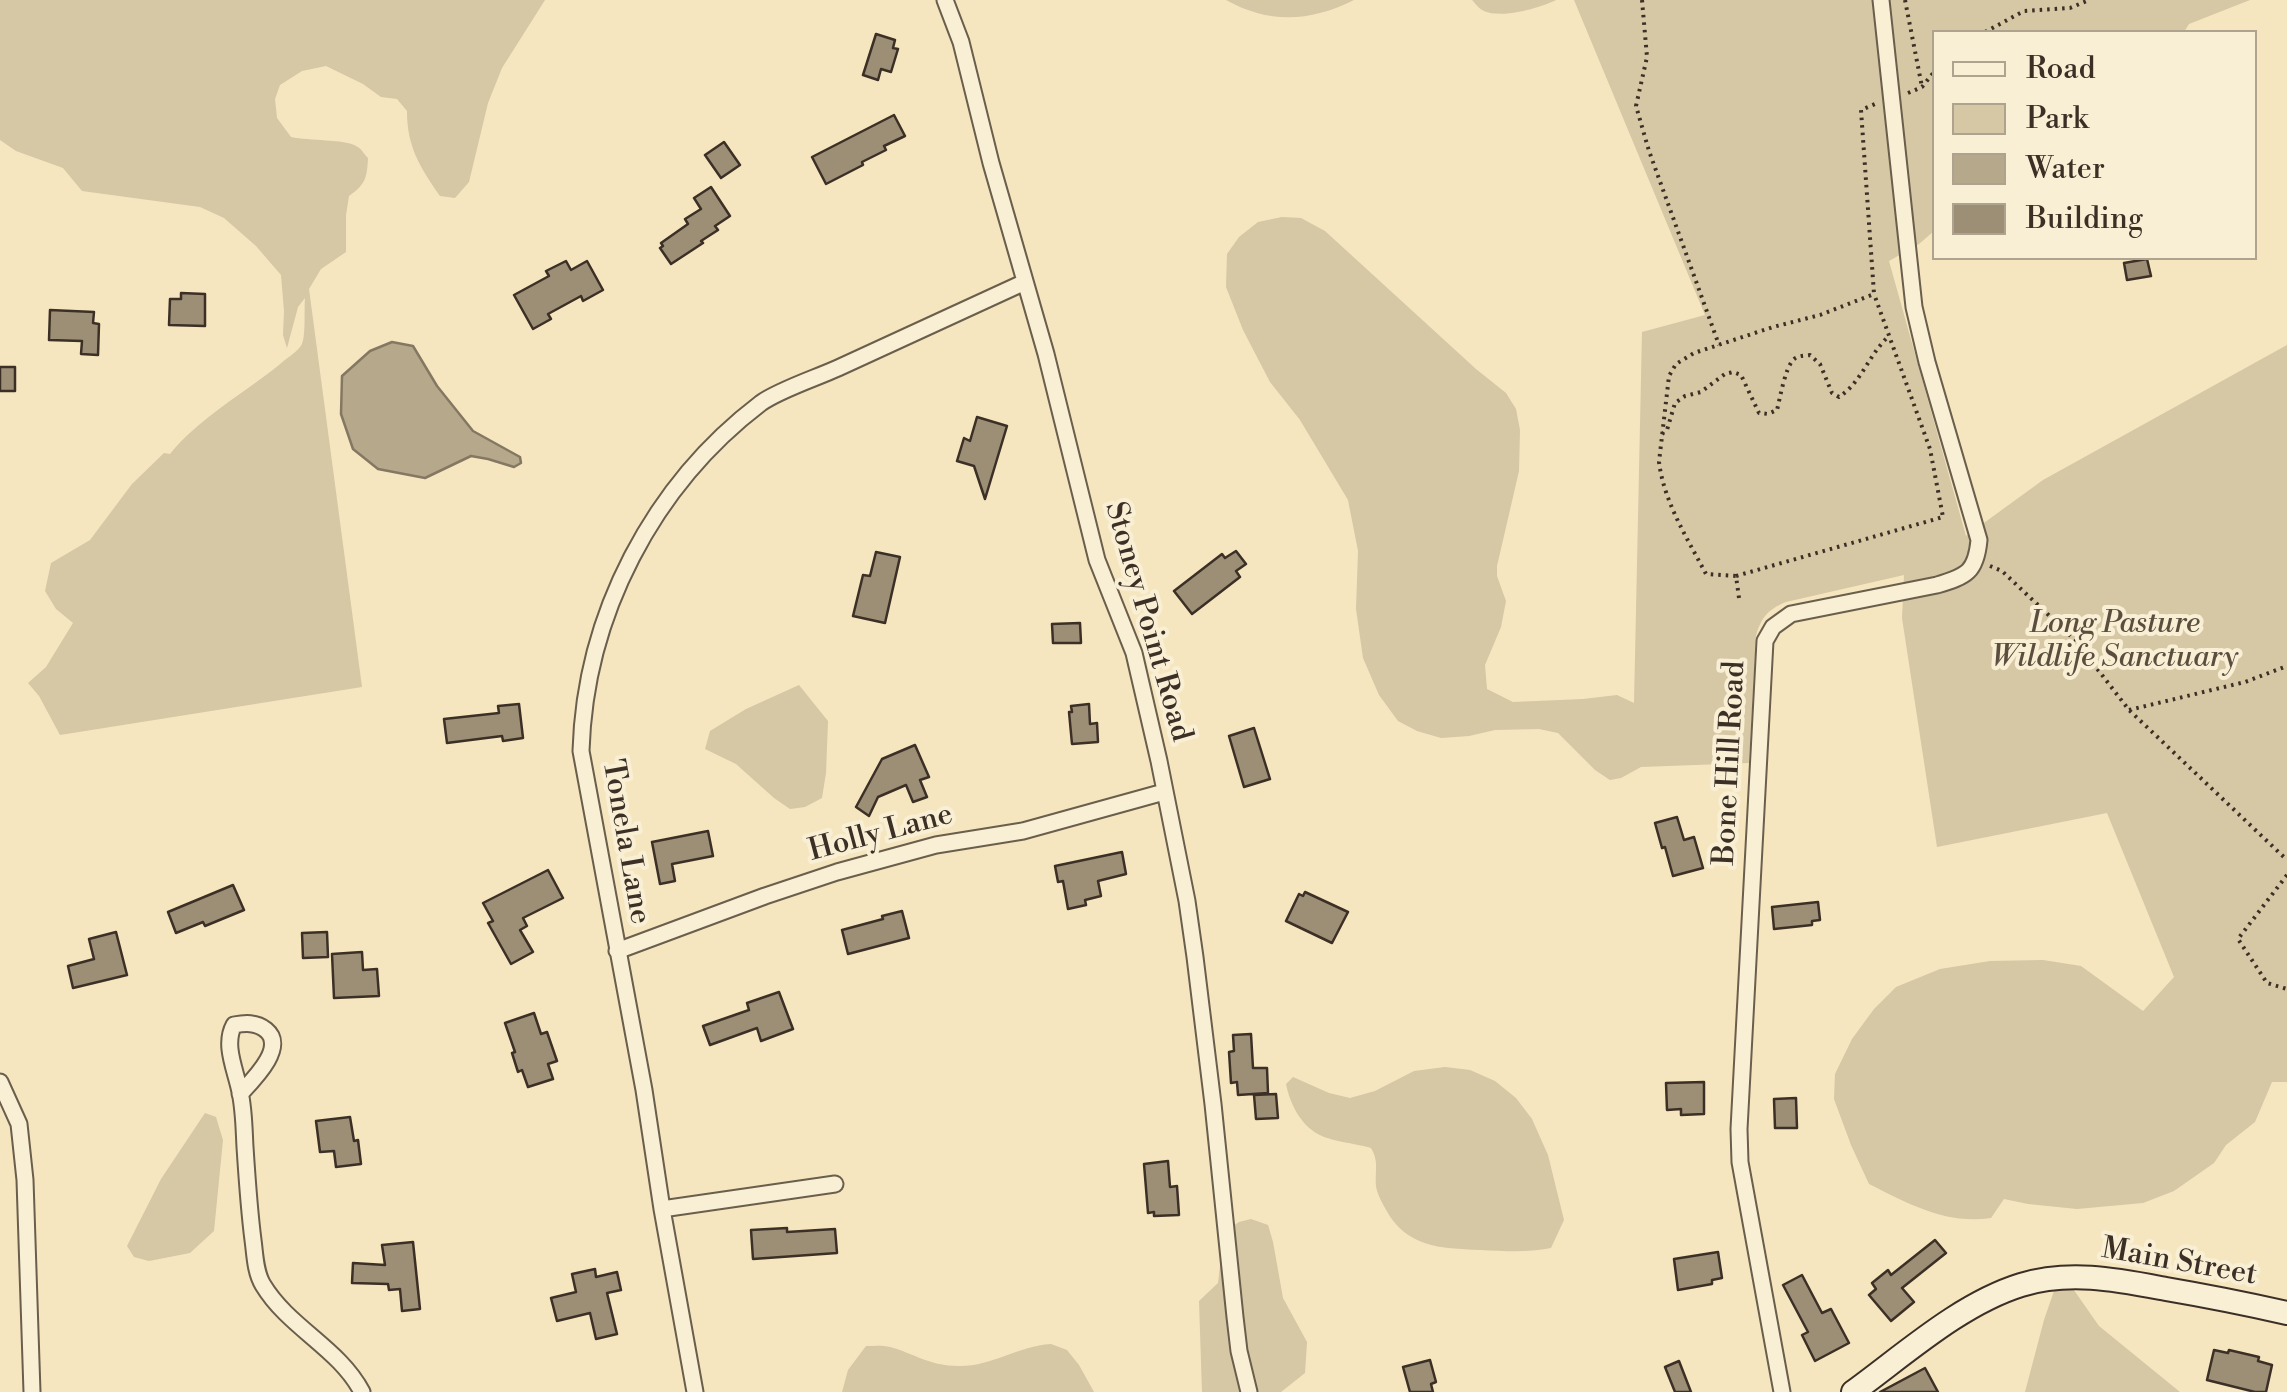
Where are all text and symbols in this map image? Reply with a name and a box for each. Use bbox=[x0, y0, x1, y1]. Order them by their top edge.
legend bbox=[1932, 30, 2257, 260]
text: Road bbox=[2026, 50, 2096, 88]
text: Park bbox=[2026, 100, 2088, 138]
text: Water bbox=[2026, 150, 2105, 188]
text: Building bbox=[2026, 200, 2143, 238]
street label: Stoney Point Road bbox=[1096, 498, 1198, 746]
park label: Long Pasture Wildlife Sanctuary bbox=[1992, 607, 2238, 678]
street label: Bone Hill Road bbox=[1708, 660, 1754, 866]
street label: Tonela Lane bbox=[593, 757, 657, 927]
street label: Holly Lane bbox=[805, 798, 957, 870]
street label: Main Street bbox=[2098, 1232, 2260, 1294]

